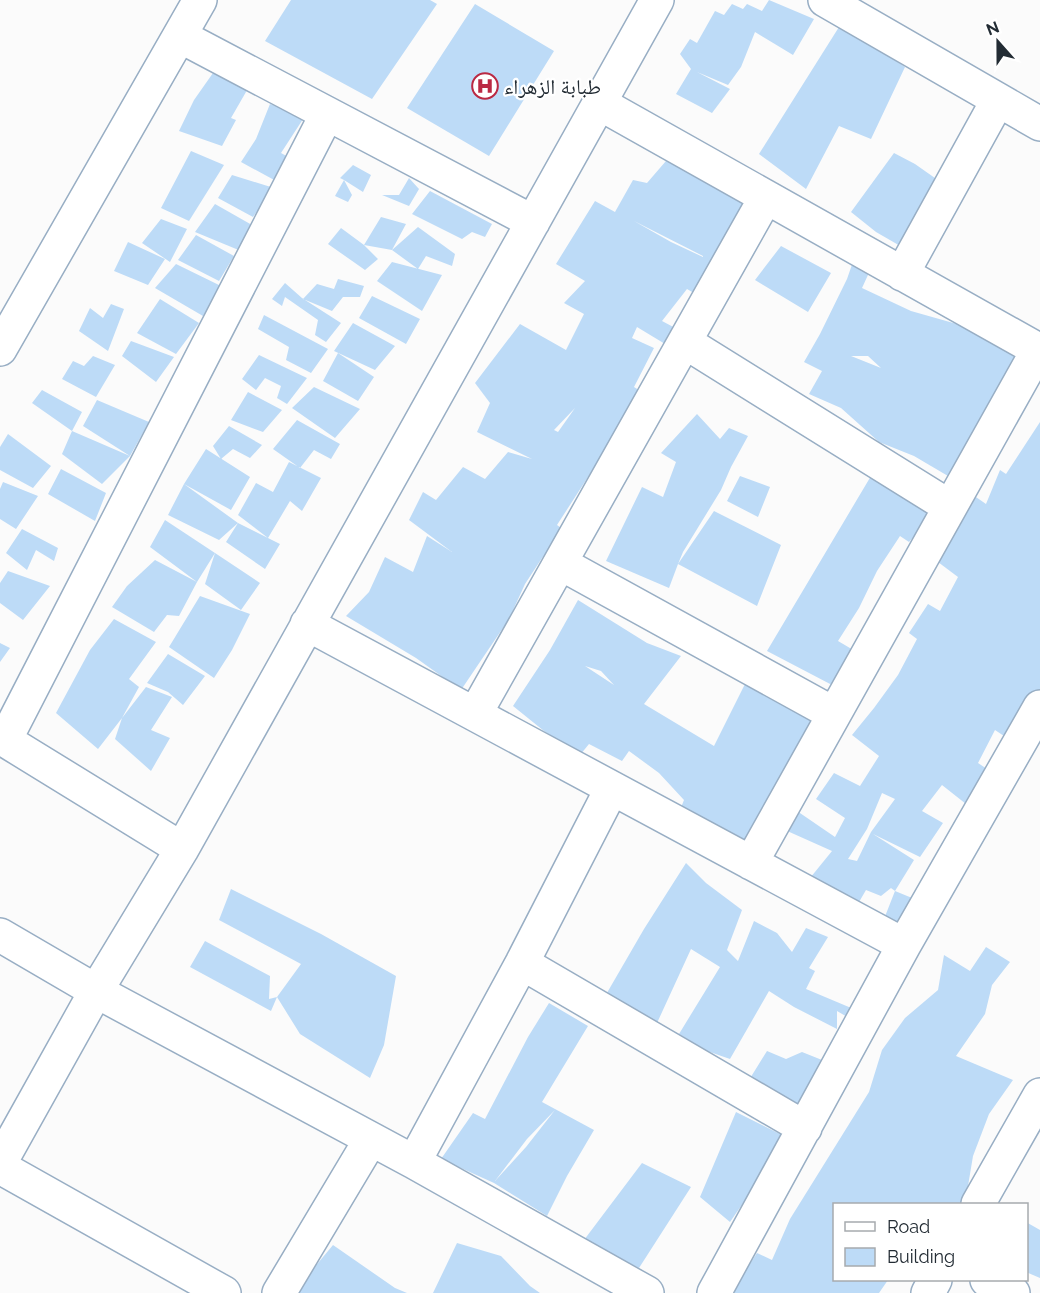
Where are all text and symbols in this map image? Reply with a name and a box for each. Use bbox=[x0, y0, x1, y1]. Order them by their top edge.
north arrow bbox=[968, 12, 1028, 72]
text: N bbox=[984, 17, 1002, 40]
hospital icon: طبابة الزهراء bbox=[470, 71, 500, 101]
place label: طبابة الزهراء bbox=[504, 74, 601, 99]
legend bbox=[833, 1203, 1028, 1281]
text: Road bbox=[887, 1216, 930, 1237]
text: Building bbox=[887, 1246, 955, 1267]

